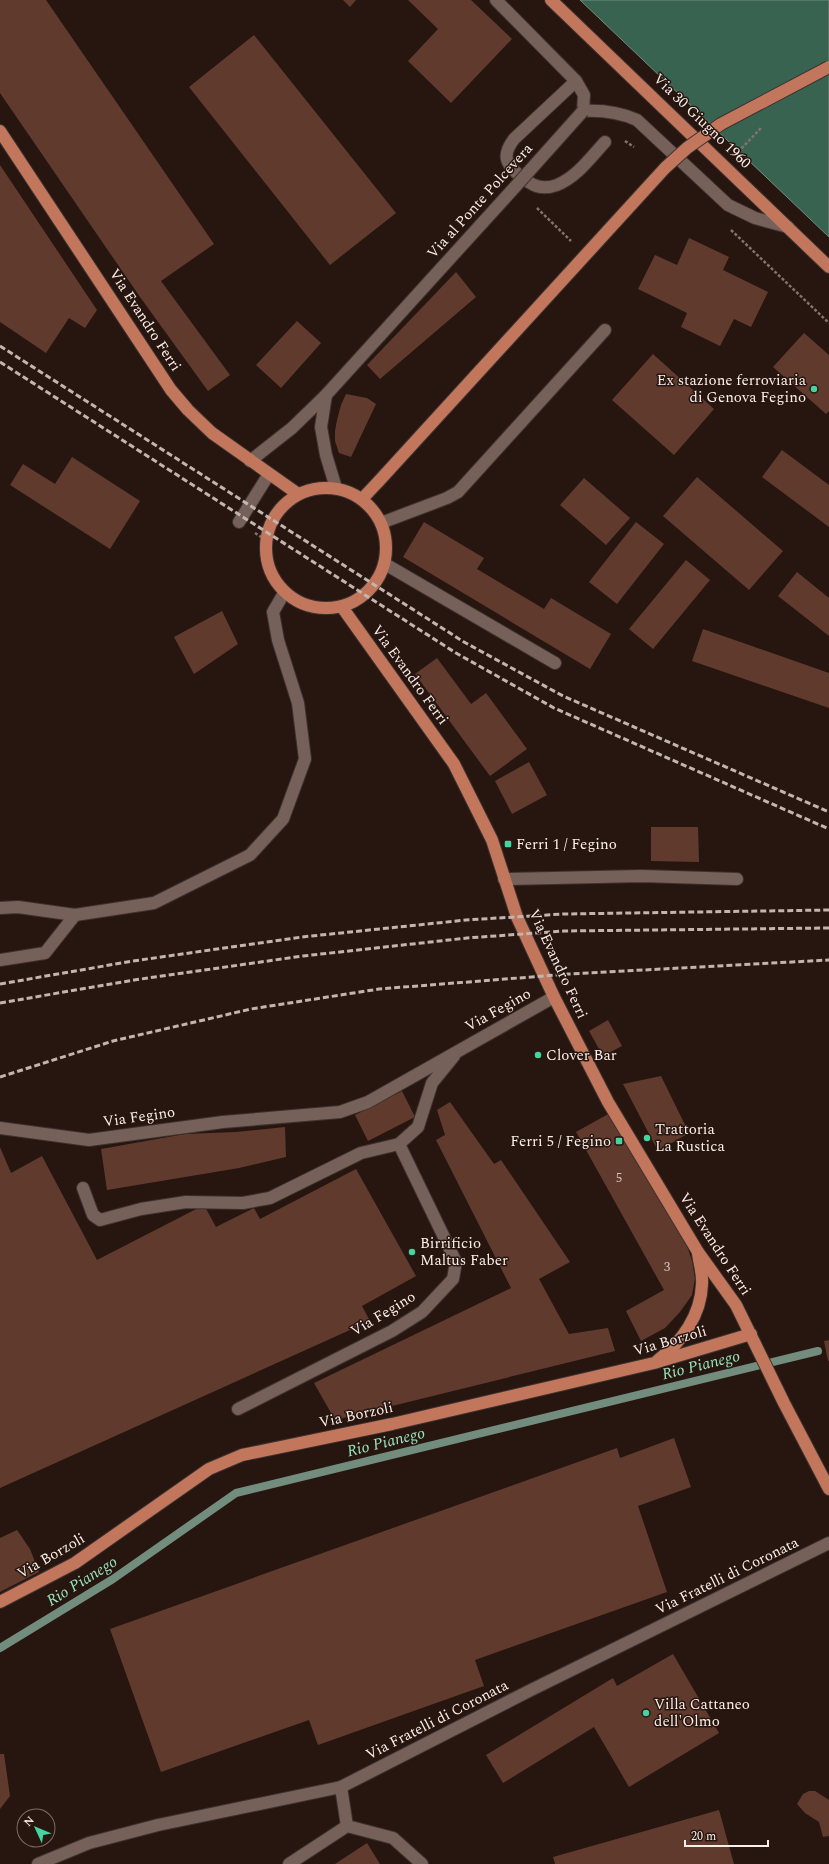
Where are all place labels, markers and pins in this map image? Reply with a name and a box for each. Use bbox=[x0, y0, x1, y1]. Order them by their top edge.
place label: Ex stazione ferroviaria di Genova Fegino bbox=[657, 369, 807, 409]
marker: Ex stazione ferroviaria di Genova Fegino bbox=[809, 384, 819, 394]
place label: Ferri 1 / Fegino bbox=[516, 833, 617, 856]
marker: Ferri 1 / Fegino bbox=[503, 839, 513, 849]
place label: Clover Bar bbox=[546, 1044, 617, 1067]
marker: Clover Bar bbox=[533, 1050, 543, 1060]
place label: Trattoria La Rustica bbox=[655, 1118, 725, 1158]
place label: Ferri 5 / Fegino bbox=[510, 1130, 611, 1153]
marker: Trattoria La Rustica bbox=[642, 1133, 652, 1143]
marker: Ferri 5 / Fegino bbox=[614, 1136, 624, 1146]
place label: Birrificio Maltus Faber bbox=[420, 1232, 508, 1272]
marker: Birrificio Maltus Faber bbox=[407, 1247, 417, 1257]
place label: Villa Cattaneo dell'Olmo bbox=[654, 1693, 750, 1733]
marker: Villa Cattaneo dell'Olmo bbox=[641, 1708, 651, 1718]

